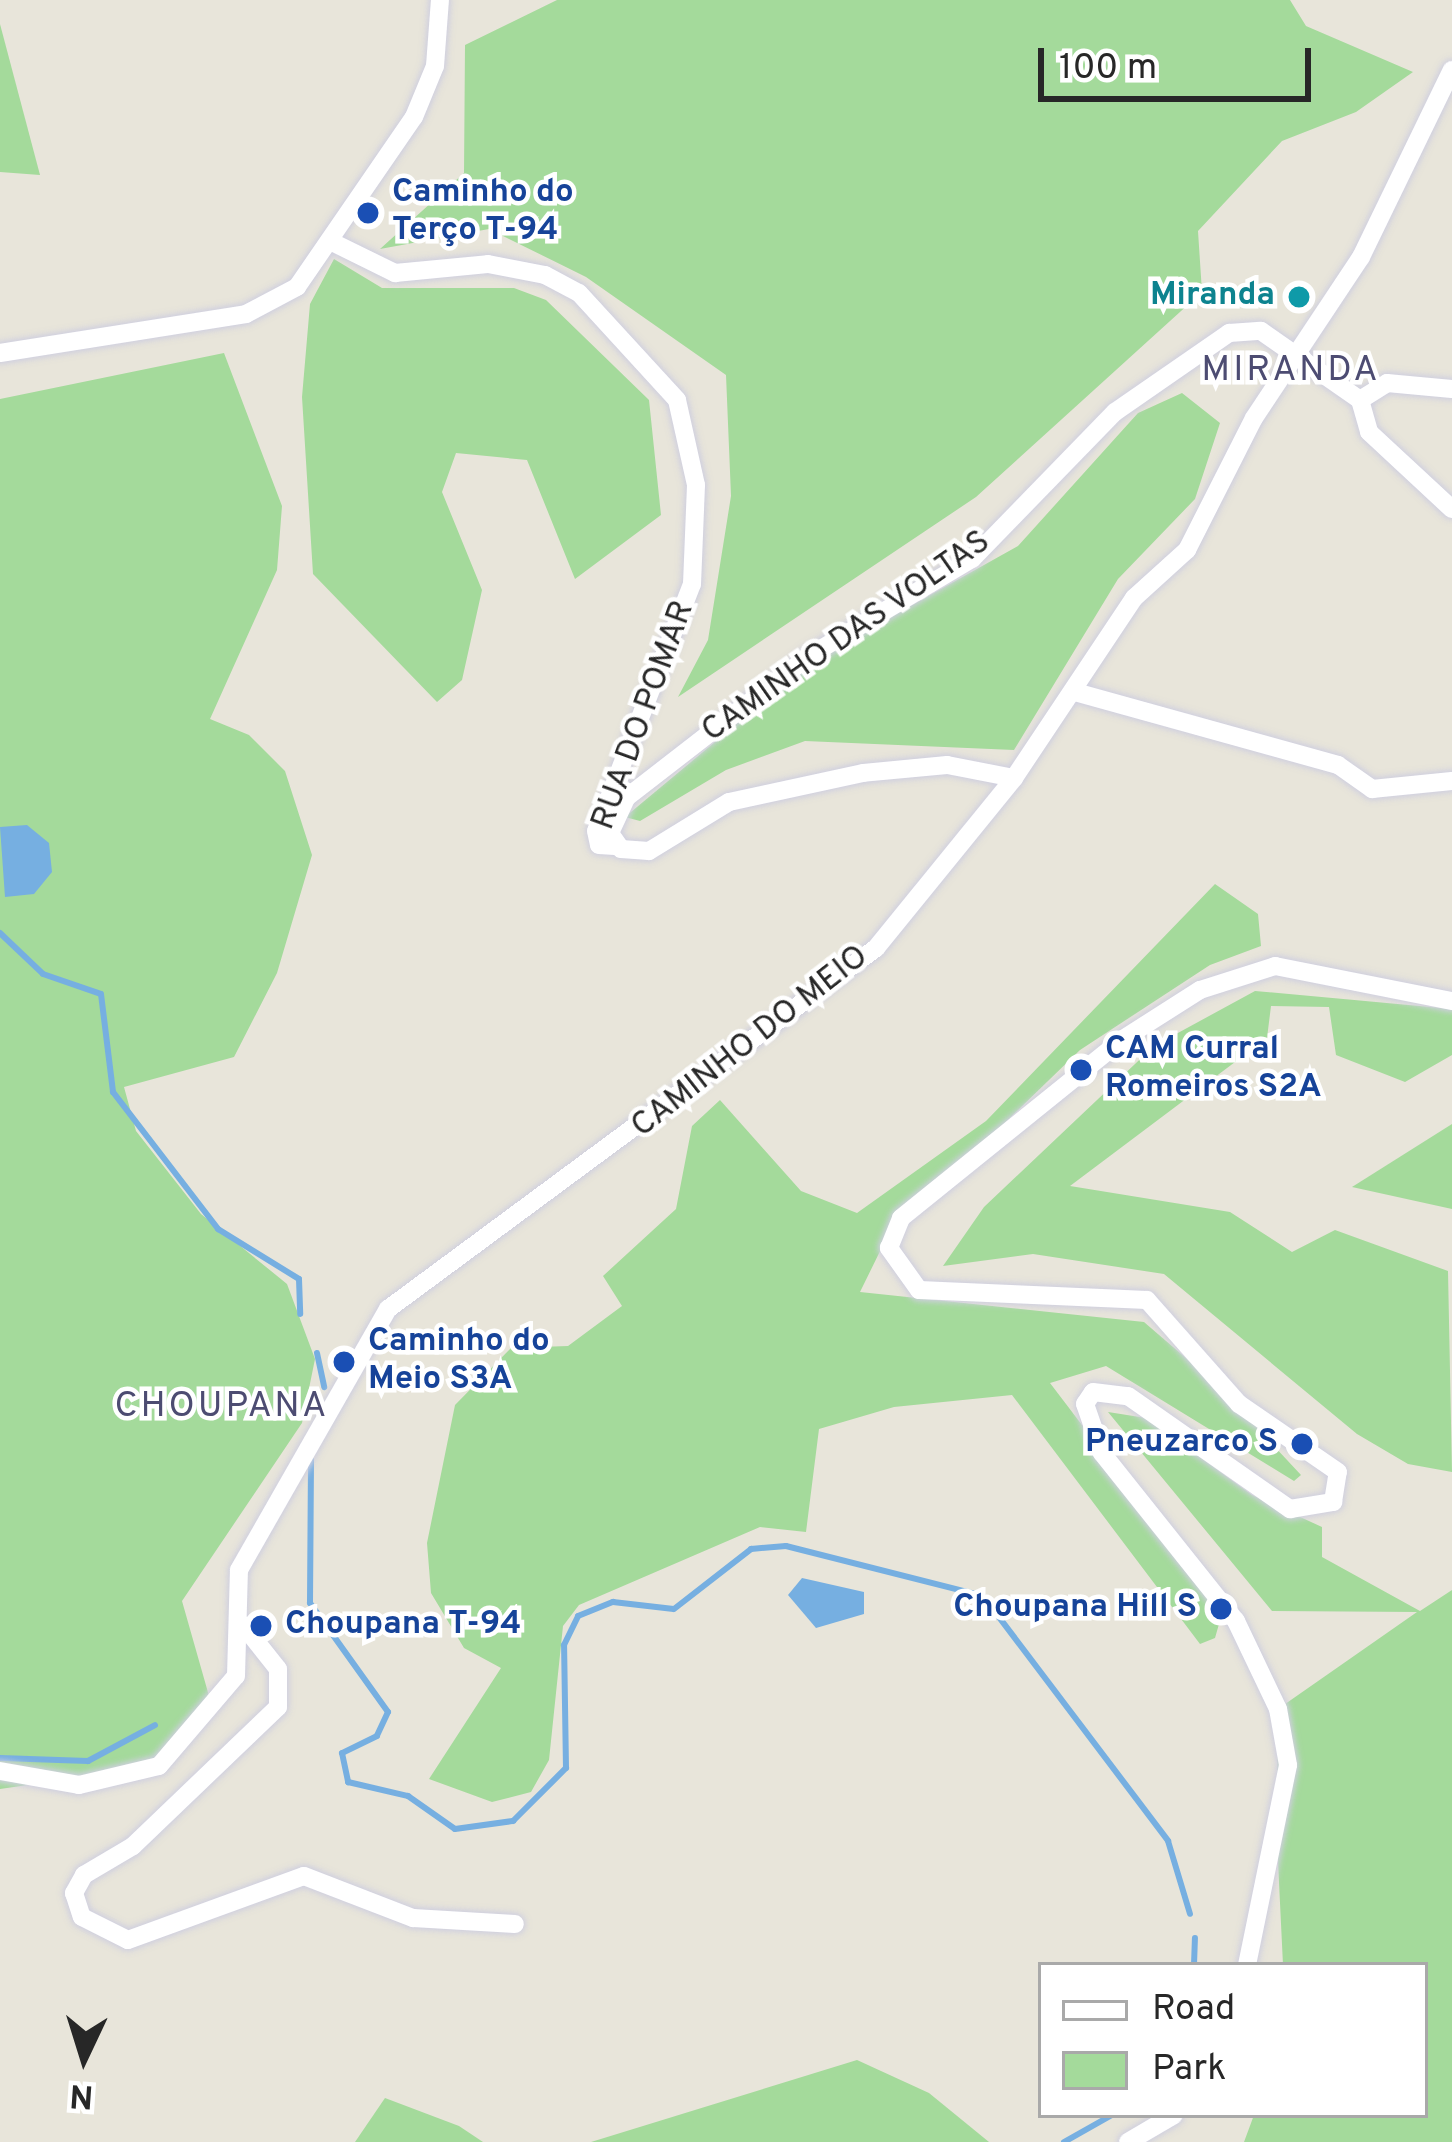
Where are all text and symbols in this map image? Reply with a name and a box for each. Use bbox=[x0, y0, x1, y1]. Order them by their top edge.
scale bar bbox=[1044, 24, 1317, 98]
text: 100 m bbox=[1059, 46, 1157, 92]
place label: Caminho do Terço T-94 bbox=[392, 174, 574, 252]
marker: Caminho do Terço T-94 bbox=[355, 200, 381, 226]
place label: Miranda bbox=[1150, 277, 1275, 317]
marker: Miranda bbox=[1286, 284, 1312, 310]
district label: MIRANDA bbox=[1201, 350, 1381, 394]
street label: CAMINHO DAS VOLTAS bbox=[695, 523, 999, 753]
street label: RUA DO POMAR bbox=[585, 596, 705, 836]
street label: CAMINHO DO MEIO bbox=[625, 938, 877, 1148]
place label: CAM Curral Romeiros S2A bbox=[1105, 1031, 1322, 1109]
marker: CAM Curral Romeiros S2A bbox=[1068, 1057, 1094, 1083]
place label: Caminho do Meio S3A bbox=[368, 1323, 550, 1401]
marker: Caminho do Meio S3A bbox=[331, 1349, 357, 1375]
district label: CHOUPANA bbox=[114, 1386, 330, 1430]
place label: Pneuzarco S bbox=[1085, 1424, 1278, 1464]
marker: Pneuzarco S bbox=[1289, 1431, 1315, 1457]
place label: Choupana Hill S bbox=[953, 1589, 1197, 1629]
marker: Choupana Hill S bbox=[1208, 1596, 1234, 1622]
place label: Choupana T-94 bbox=[285, 1606, 521, 1646]
marker: Choupana T-94 bbox=[248, 1613, 274, 1639]
legend bbox=[1038, 1962, 1428, 2118]
text: Road bbox=[1152, 1987, 1235, 2033]
north arrow bbox=[24, 1998, 144, 2118]
text: Park bbox=[1152, 2047, 1226, 2093]
text: N bbox=[68, 2072, 95, 2116]

